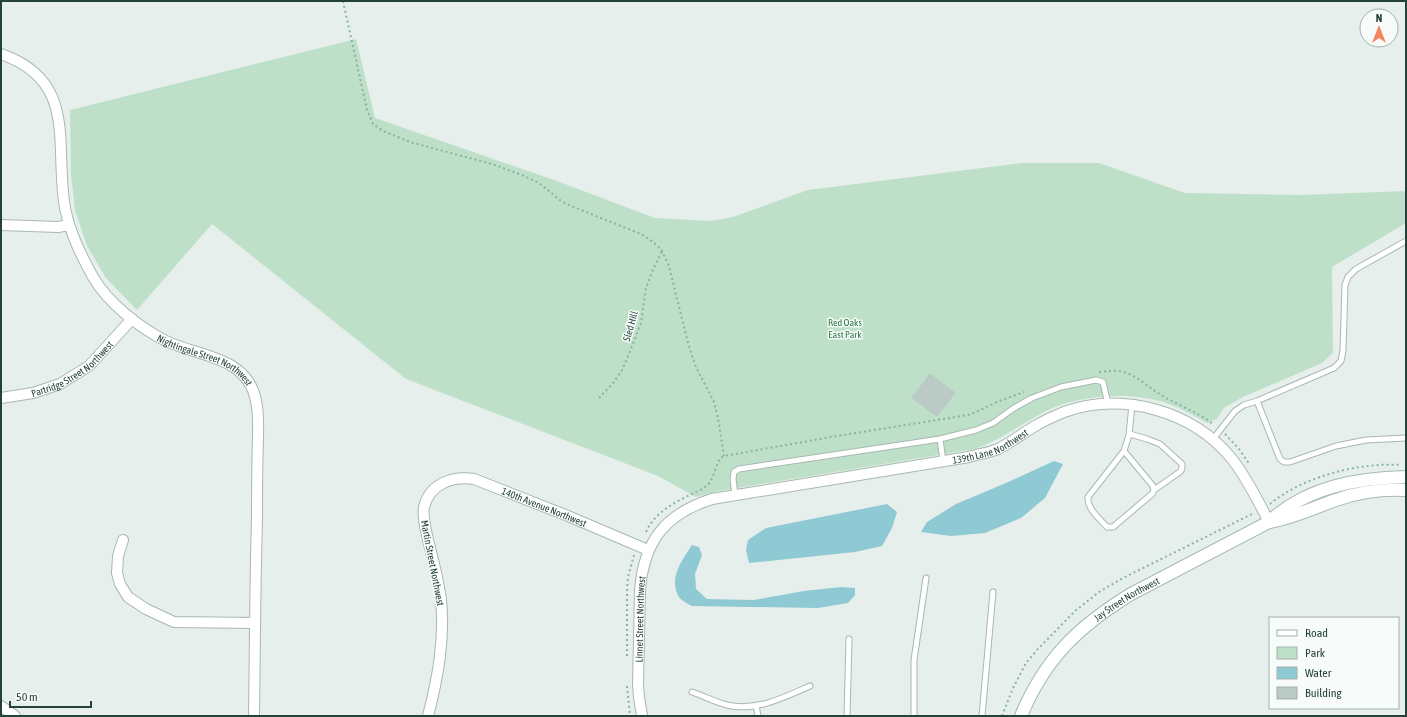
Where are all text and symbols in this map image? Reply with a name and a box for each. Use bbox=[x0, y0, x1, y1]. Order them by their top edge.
north arrow bbox=[1359, 8, 1399, 48]
text: N bbox=[1376, 12, 1382, 24]
street label: Sled Hill bbox=[621, 310, 640, 342]
park label: Red Oaks East Park bbox=[828, 317, 862, 340]
street label: Nightingale Street Northwest bbox=[155, 332, 255, 388]
street label: Partridge Street Northwest bbox=[30, 339, 115, 399]
street label: 139th Lane Northwest bbox=[952, 427, 1030, 466]
street label: 140th Avenue Northwest bbox=[500, 485, 588, 529]
street label: Martin Street Northwest bbox=[419, 519, 446, 607]
street label: Linnet Street Northwest bbox=[633, 575, 648, 662]
street label: Jay Street Northwest bbox=[1092, 575, 1161, 623]
legend bbox=[1269, 617, 1399, 709]
text: Road bbox=[1305, 626, 1328, 640]
text: Park bbox=[1305, 646, 1326, 660]
text: Water bbox=[1305, 666, 1332, 680]
scale bar bbox=[10, 683, 91, 709]
text: Building bbox=[1305, 686, 1343, 700]
text: 50 m bbox=[16, 690, 38, 704]

